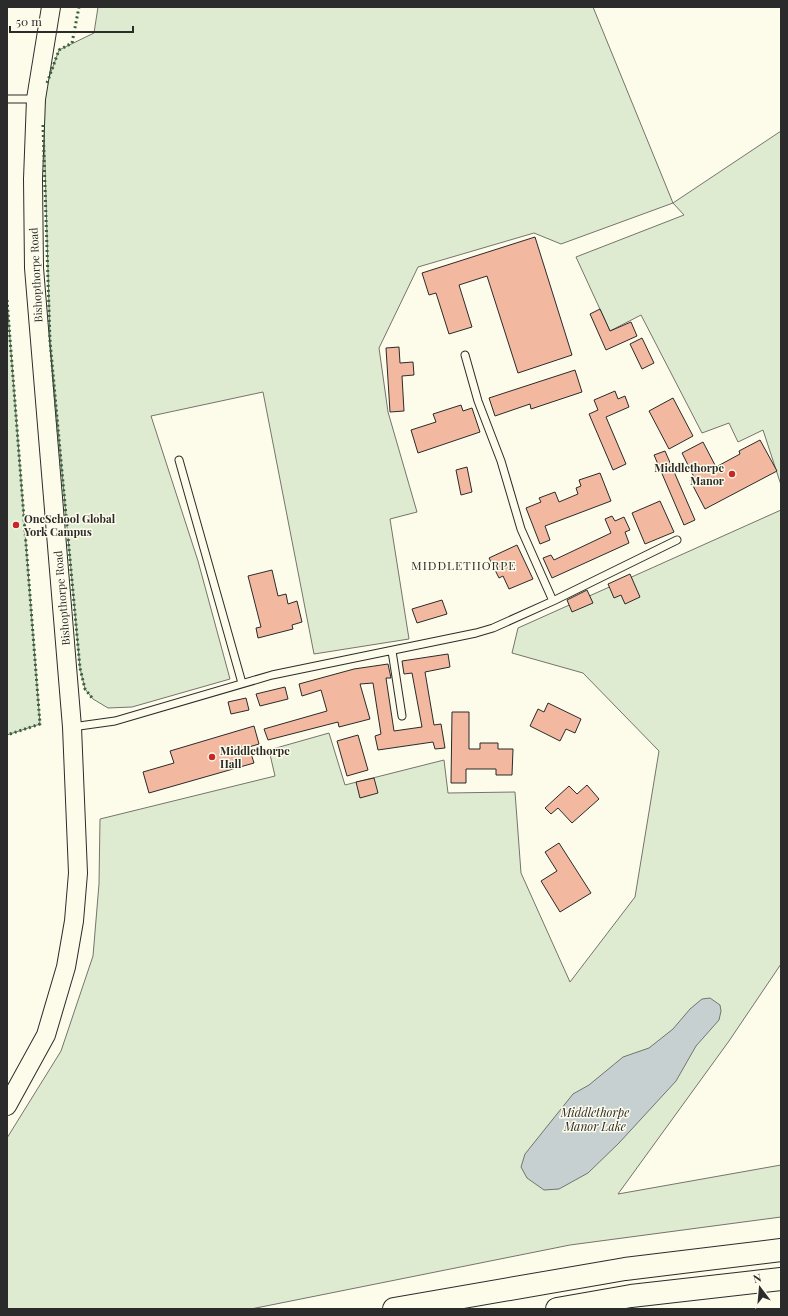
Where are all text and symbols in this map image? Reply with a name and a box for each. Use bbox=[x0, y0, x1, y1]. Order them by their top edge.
scale bar bbox=[10, 8, 133, 34]
text: 50 m bbox=[16, 13, 42, 29]
street label: Bishopthorpe Road bbox=[25, 227, 45, 323]
place label: Middlethorpe Manor bbox=[654, 460, 725, 488]
marker: Middlethorpe Manor bbox=[727, 469, 737, 479]
place label: OneSchool Global York Campus bbox=[23, 511, 116, 539]
marker: OneSchool Global York Campus bbox=[11, 520, 21, 530]
street label: Bishopthorpe Road bbox=[50, 550, 73, 646]
district label: MIDDLETHORPE bbox=[411, 557, 517, 573]
place label: Middlethorpe Hall bbox=[220, 743, 290, 771]
marker: Middlethorpe Hall bbox=[207, 752, 217, 762]
water label: Middlethorpe Manor Lake bbox=[560, 1104, 629, 1134]
north arrow bbox=[740, 1268, 780, 1308]
text: N bbox=[751, 1270, 763, 1286]

